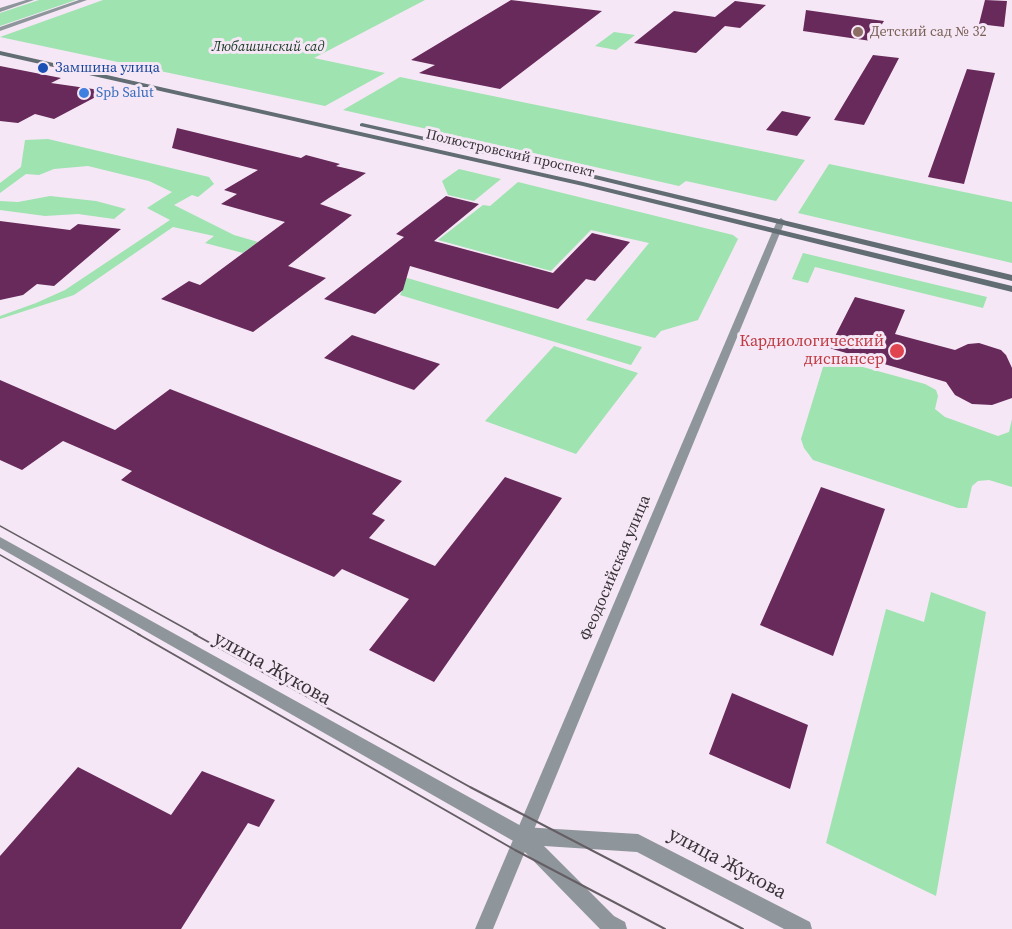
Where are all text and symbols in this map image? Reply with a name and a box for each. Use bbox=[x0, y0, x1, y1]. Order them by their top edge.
place label: Детский сад № 32 bbox=[870, 24, 987, 40]
marker: Детский сад № 32 bbox=[851, 25, 865, 39]
park label: Любашинский сад bbox=[212, 39, 324, 55]
place label: Замшина улица bbox=[55, 60, 160, 76]
marker: Замшина улица bbox=[36, 61, 50, 75]
place label: Spb Salut bbox=[96, 85, 153, 101]
marker: Spb Salut bbox=[77, 86, 91, 100]
street label: Полюстровский проспект bbox=[424, 126, 596, 182]
place label: Кардиологический диспансер bbox=[740, 332, 884, 370]
marker: Кардиологический диспансер bbox=[888, 342, 906, 360]
street label: Феодосийская улица bbox=[577, 492, 655, 644]
street label: улица Жукова bbox=[209, 627, 335, 711]
street label: улица Жукова bbox=[664, 823, 790, 905]

